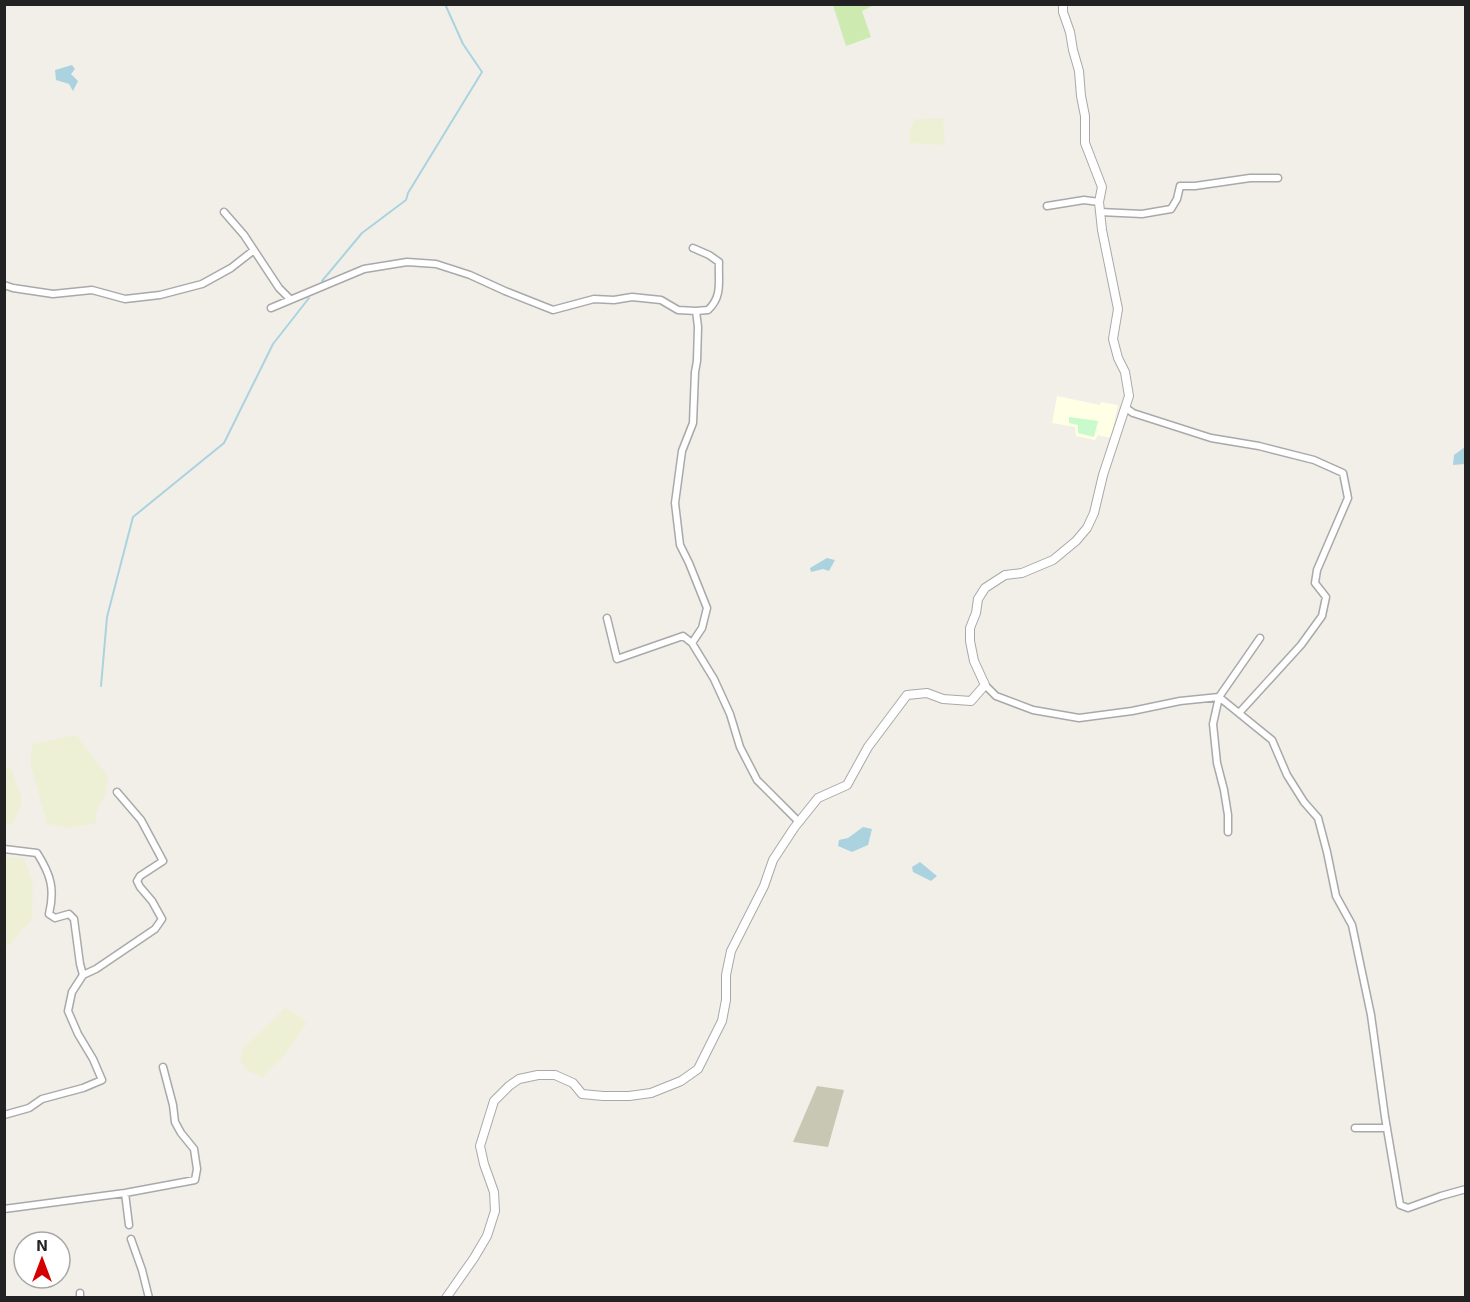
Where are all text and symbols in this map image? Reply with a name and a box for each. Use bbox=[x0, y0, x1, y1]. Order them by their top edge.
north arrow bbox=[12, 1230, 72, 1290]
text: N bbox=[36, 1235, 48, 1254]

